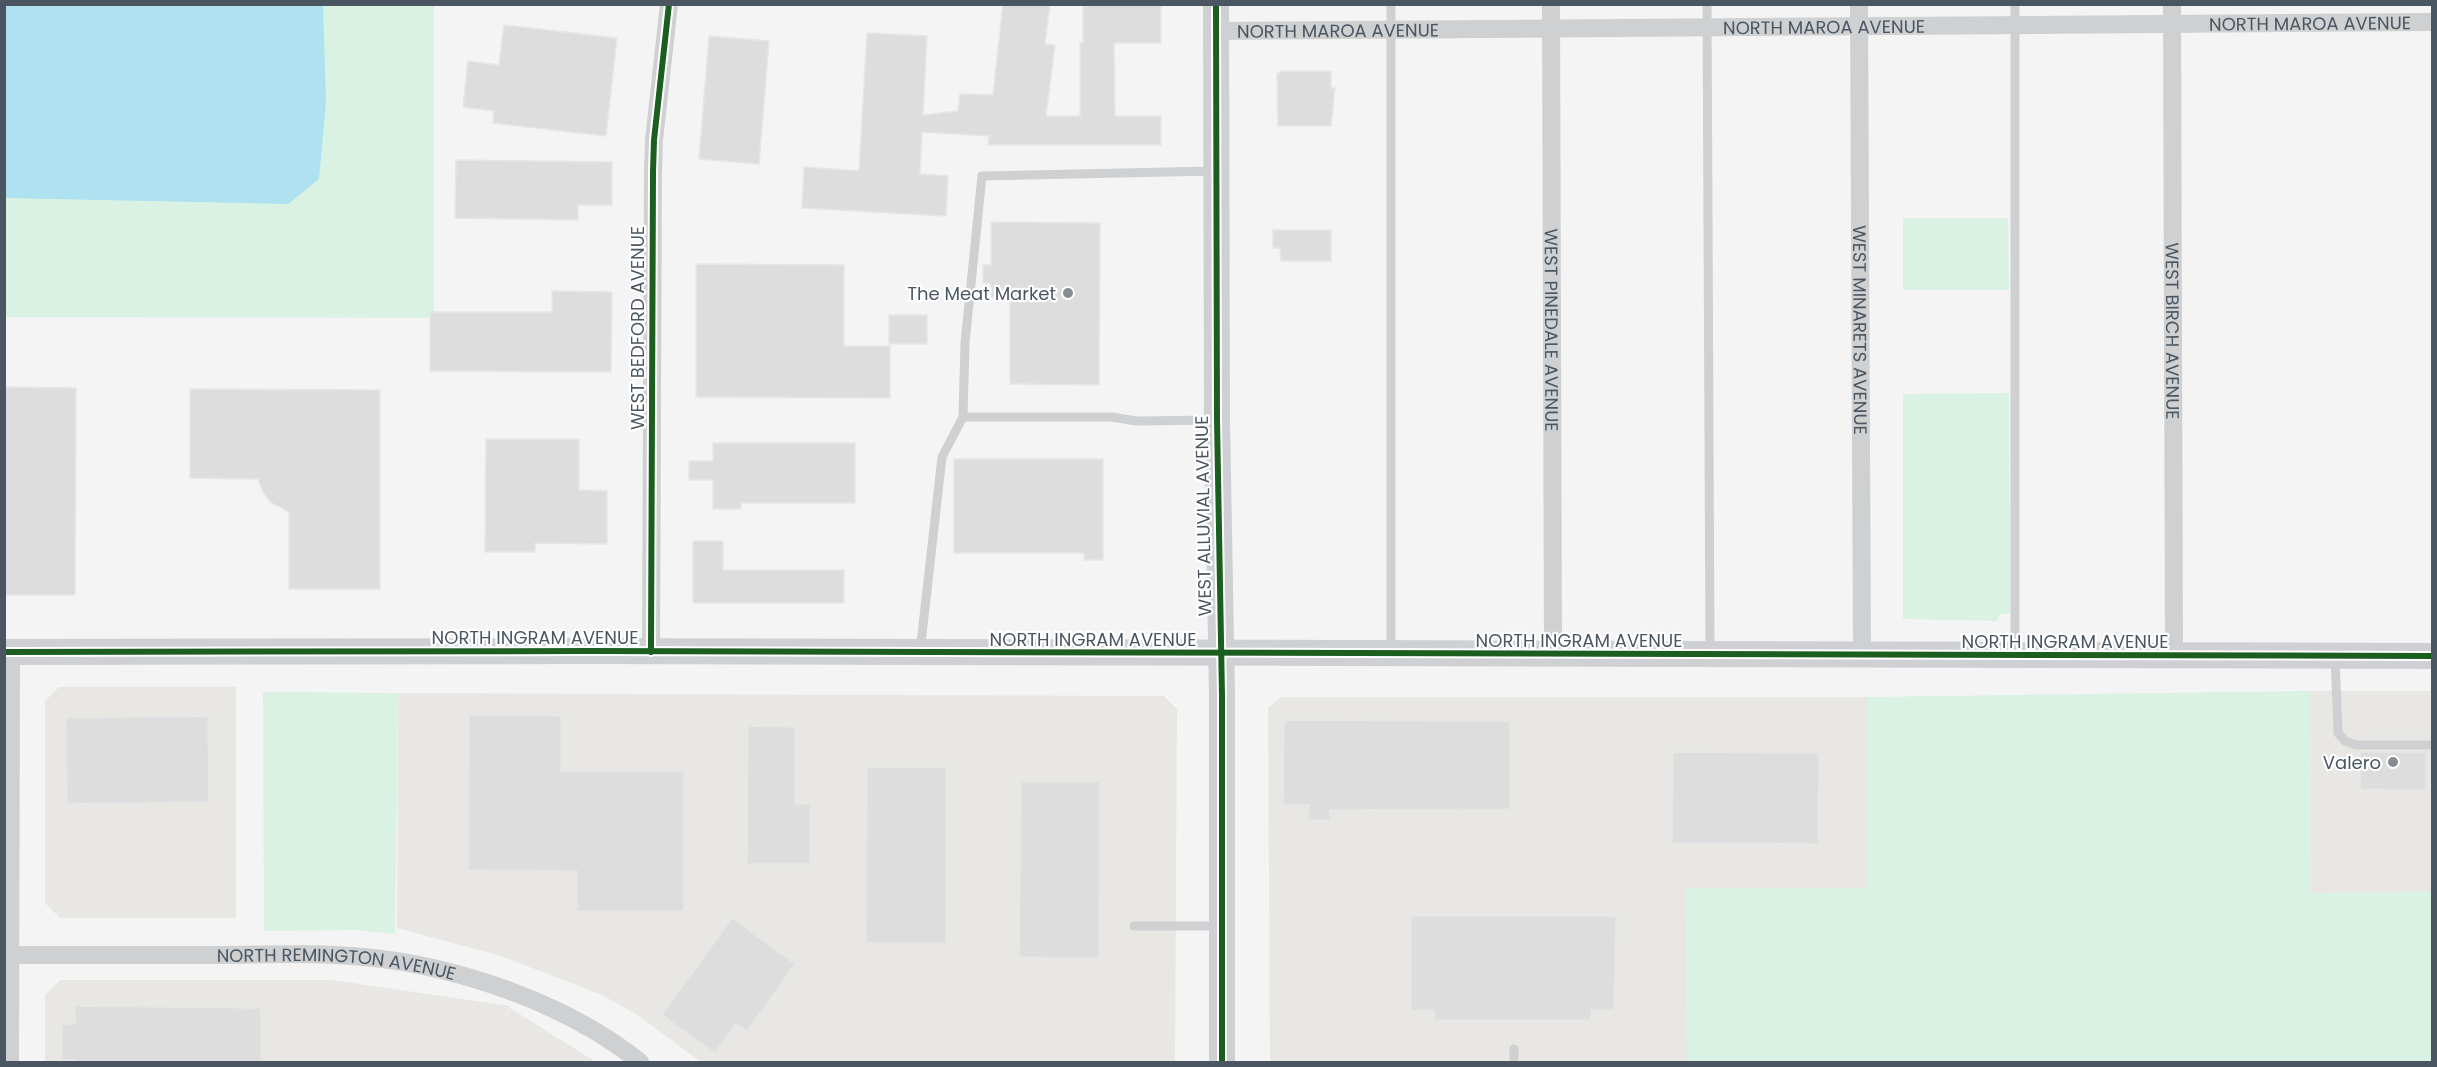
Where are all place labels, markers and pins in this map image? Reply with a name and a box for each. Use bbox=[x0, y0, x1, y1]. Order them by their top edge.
place label: The Meat Market bbox=[907, 281, 1056, 306]
marker: The Meat Market bbox=[1061, 286, 1075, 300]
place label: Valero bbox=[2323, 750, 2381, 775]
marker: Valero bbox=[2386, 755, 2400, 769]

